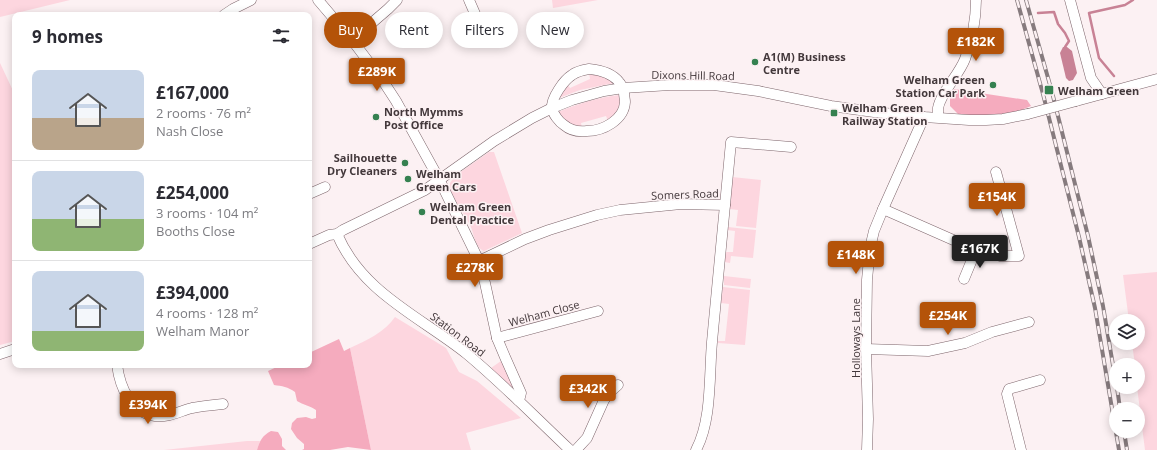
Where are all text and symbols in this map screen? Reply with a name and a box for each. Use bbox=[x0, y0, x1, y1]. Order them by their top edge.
chip: Buy bbox=[324, 12, 377, 48]
chip: Rent bbox=[385, 12, 443, 48]
chip: Filters bbox=[451, 12, 518, 48]
chip: New bbox=[526, 12, 584, 48]
text: 9 homes bbox=[32, 25, 103, 48]
icon: filters bbox=[270, 25, 292, 47]
pin: £182K bbox=[948, 28, 1004, 62]
text: £182K bbox=[957, 32, 995, 50]
place label: A1(M) Business Centre bbox=[763, 49, 846, 77]
marker: A1(M) Business Centre bbox=[750, 57, 760, 67]
pin: £289K bbox=[349, 58, 405, 92]
text: £289K bbox=[358, 62, 396, 80]
street label: Dixons Hill Road bbox=[651, 67, 735, 83]
place label: Welham Green Station Car Park bbox=[896, 72, 985, 100]
marker: Welham Green Station Car Park bbox=[988, 80, 998, 90]
text: £167,000 bbox=[156, 81, 229, 104]
place label: Welham Green bbox=[1058, 83, 1139, 98]
marker: Welham Green bbox=[1043, 84, 1055, 96]
icon: home bbox=[64, 86, 112, 134]
place label: Welham Green Railway Station bbox=[842, 100, 927, 128]
text: 2 rooms · 76 m² bbox=[156, 104, 251, 122]
place label: North Mymms Post Office bbox=[384, 104, 464, 132]
marker: Welham Green Railway Station bbox=[829, 108, 839, 118]
marker: North Mymms Post Office bbox=[371, 112, 381, 122]
text: Nash Close bbox=[156, 122, 223, 140]
place label: Sailhouette Dry Cleaners bbox=[327, 150, 398, 178]
marker: Sailhouette Dry Cleaners bbox=[400, 158, 410, 168]
place label: Welham Green Cars bbox=[416, 166, 477, 194]
marker: Welham Green Cars bbox=[403, 174, 413, 184]
text: £254,000 bbox=[156, 181, 229, 204]
pin: £154K bbox=[969, 183, 1025, 217]
street label: Somers Road bbox=[651, 185, 719, 203]
icon: home bbox=[64, 187, 112, 235]
text: £154K bbox=[978, 187, 1016, 205]
place label: Welham Green Dental Practice bbox=[430, 199, 514, 227]
text: 3 rooms · 104 m² bbox=[156, 204, 258, 222]
marker: Welham Green Dental Practice bbox=[417, 207, 427, 217]
text: Booths Close bbox=[156, 222, 235, 240]
pin: £167K bbox=[952, 235, 1008, 269]
text: £167K bbox=[961, 239, 999, 257]
pin: £148K bbox=[828, 241, 884, 275]
text: £148K bbox=[837, 245, 875, 263]
pin: £278K bbox=[447, 254, 503, 288]
text: £278K bbox=[456, 258, 494, 276]
text: £394,000 bbox=[156, 281, 229, 304]
icon: home bbox=[64, 287, 112, 335]
street label: Welham Close bbox=[507, 296, 581, 330]
street label: Holloways Lane bbox=[848, 298, 863, 378]
pin: £254K bbox=[920, 302, 976, 336]
text: 4 rooms · 128 m² bbox=[156, 304, 258, 322]
text: £254K bbox=[929, 306, 967, 324]
street label: Station Road bbox=[427, 308, 489, 360]
map controls bbox=[1109, 314, 1145, 438]
button: layers bbox=[1109, 314, 1145, 350]
text: Welham Manor bbox=[156, 322, 249, 340]
button: + bbox=[1109, 358, 1145, 394]
pin: £342K bbox=[560, 375, 616, 409]
text: £342K bbox=[569, 379, 607, 397]
pin: £394K bbox=[120, 391, 176, 425]
text: £394K bbox=[129, 395, 167, 413]
button: − bbox=[1109, 402, 1145, 438]

